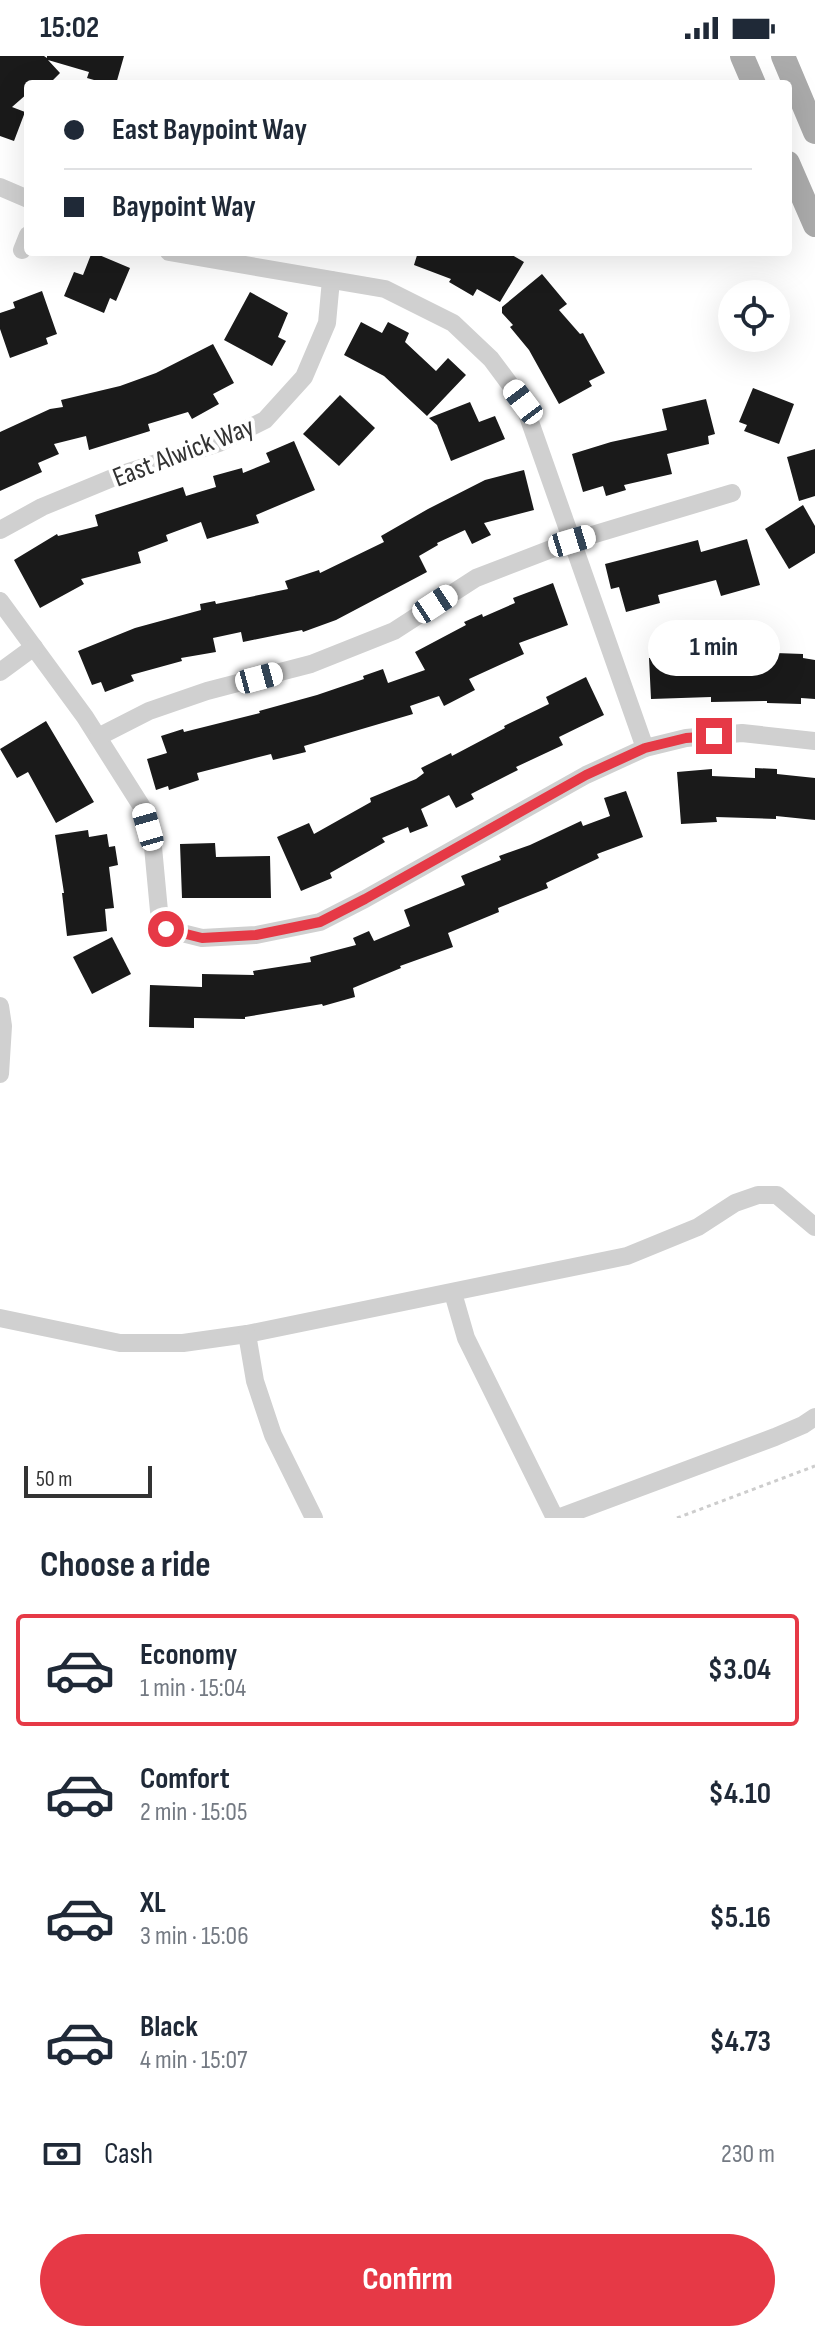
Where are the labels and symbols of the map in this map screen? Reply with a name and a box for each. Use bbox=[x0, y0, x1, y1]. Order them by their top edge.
car bbox=[499, 376, 547, 428]
street label: East Alwick Way bbox=[108, 410, 259, 494]
car bbox=[546, 523, 598, 559]
car bbox=[408, 581, 462, 627]
callout: 1 min bbox=[648, 620, 780, 676]
car bbox=[233, 660, 285, 696]
route end bbox=[696, 718, 732, 754]
car bbox=[130, 801, 166, 853]
route start bbox=[148, 911, 184, 947]
scale bar bbox=[24, 1462, 152, 1498]

